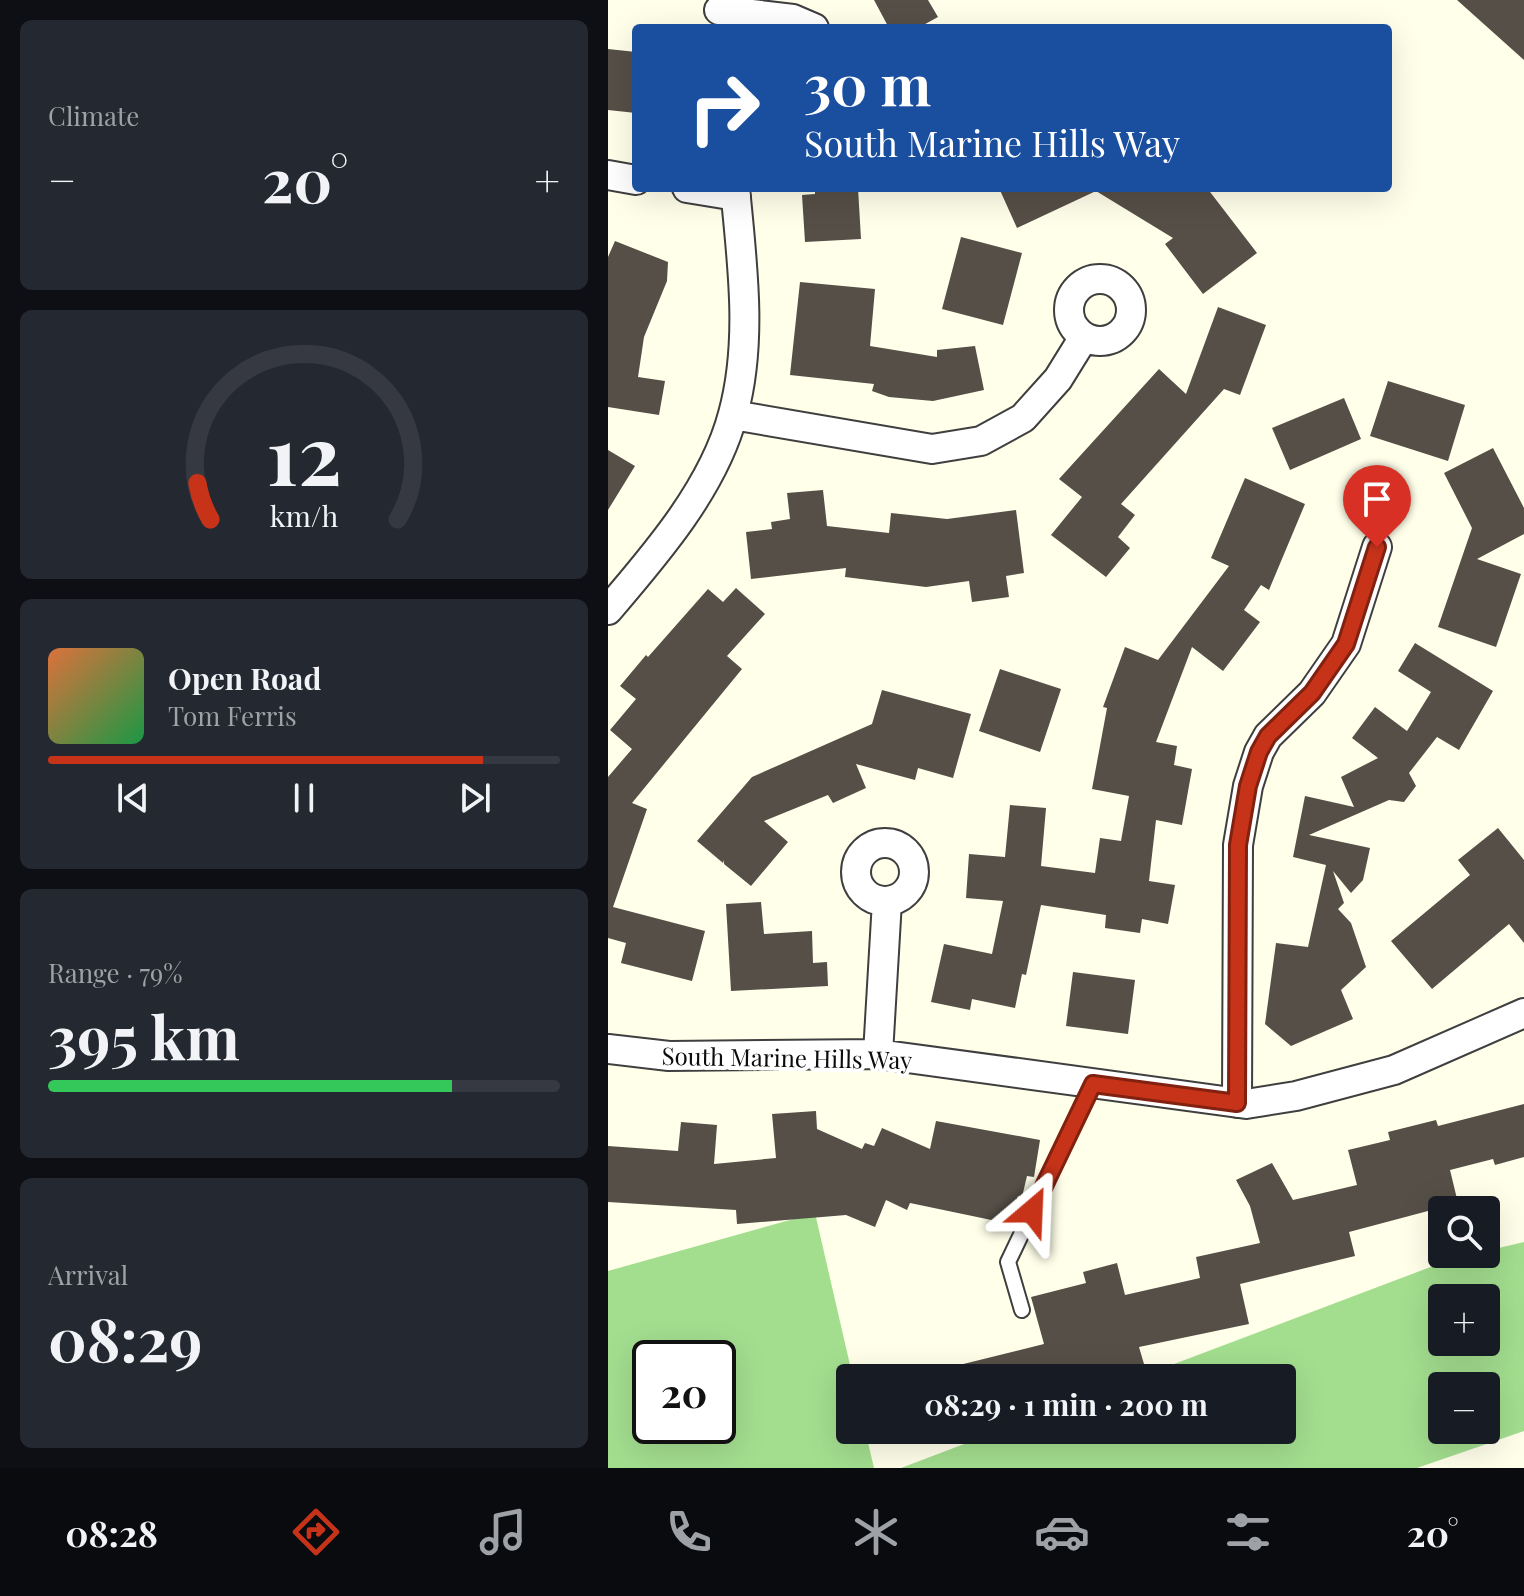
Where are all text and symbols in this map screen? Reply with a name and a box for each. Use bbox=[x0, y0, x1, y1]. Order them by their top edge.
text: 30 m bbox=[804, 46, 931, 121]
icon: right bbox=[672, 56, 776, 160]
text: Climate bbox=[48, 98, 139, 133]
text: South Marine Hills Way bbox=[804, 118, 1180, 166]
text: 20° bbox=[262, 138, 349, 218]
text: − bbox=[48, 149, 76, 208]
text: + bbox=[534, 149, 560, 208]
text: 12 bbox=[266, 396, 342, 507]
pin bbox=[1343, 465, 1411, 547]
icon: arrive bbox=[1355, 477, 1399, 521]
text: km/h bbox=[270, 497, 338, 535]
text: Open Road bbox=[168, 658, 321, 698]
text: Tom Ferris bbox=[168, 698, 297, 733]
icon: previous bbox=[111, 776, 155, 820]
icon: pause bbox=[282, 776, 326, 820]
icon: next bbox=[453, 776, 497, 820]
text: Range · 79% bbox=[48, 955, 183, 990]
text: 395 km bbox=[48, 995, 240, 1075]
street label: South Marine Hills Way bbox=[661, 1039, 913, 1075]
position arrow bbox=[990, 1169, 1074, 1253]
map controls bbox=[1428, 1196, 1500, 1444]
button: search bbox=[1428, 1196, 1500, 1268]
text: Arrival bbox=[48, 1257, 128, 1292]
button: + bbox=[1428, 1284, 1500, 1356]
text: 08:29 bbox=[48, 1297, 202, 1377]
speed limit sign: 20 bbox=[632, 1340, 736, 1444]
button: − bbox=[1428, 1372, 1500, 1444]
text: 08:29 · 1 min · 200 m bbox=[924, 1384, 1208, 1424]
icon: directions bbox=[288, 1504, 344, 1560]
icon: music bbox=[475, 1504, 531, 1560]
icon: phone bbox=[661, 1504, 717, 1560]
icon: climate bbox=[848, 1504, 904, 1560]
icon: car bbox=[1034, 1504, 1090, 1560]
icon: filters bbox=[1220, 1504, 1276, 1560]
text: 08:28 bbox=[65, 1508, 158, 1556]
text: 20° bbox=[1407, 1508, 1459, 1556]

